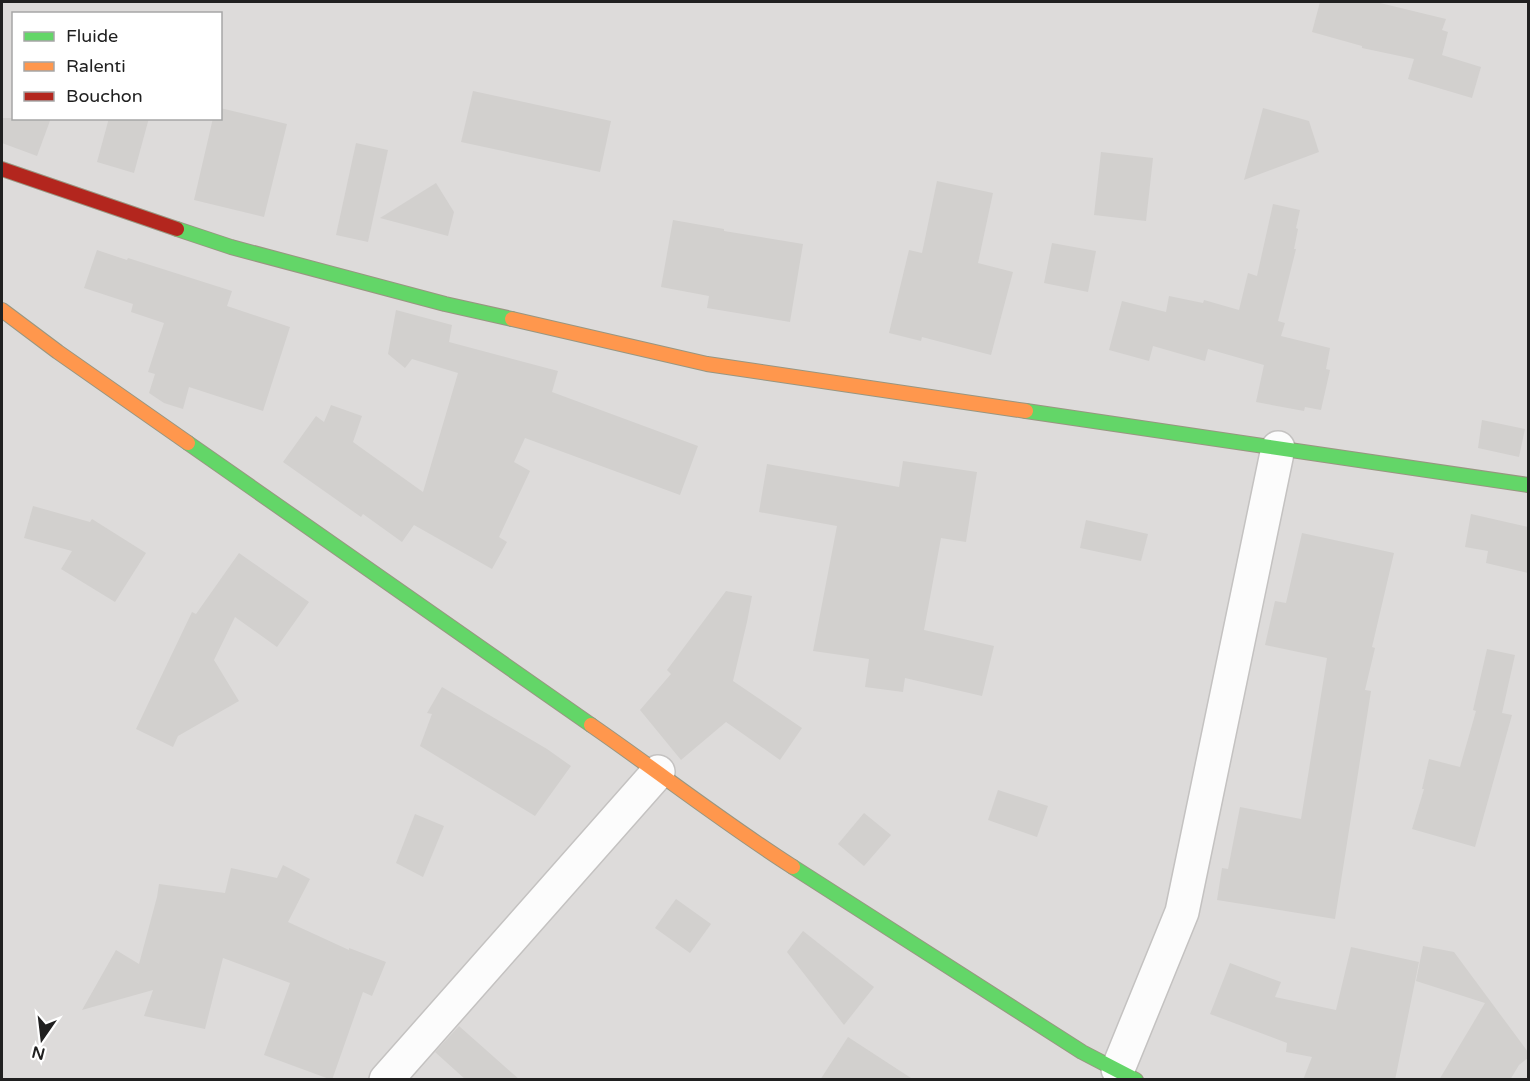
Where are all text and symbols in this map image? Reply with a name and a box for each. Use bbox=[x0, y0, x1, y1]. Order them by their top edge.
legend bbox=[12, 12, 222, 120]
text: Fluide bbox=[66, 25, 118, 47]
text: Ralenti bbox=[66, 55, 126, 77]
text: Bouchon bbox=[66, 85, 143, 107]
north arrow bbox=[12, 1009, 72, 1069]
text: N bbox=[30, 1041, 47, 1064]

